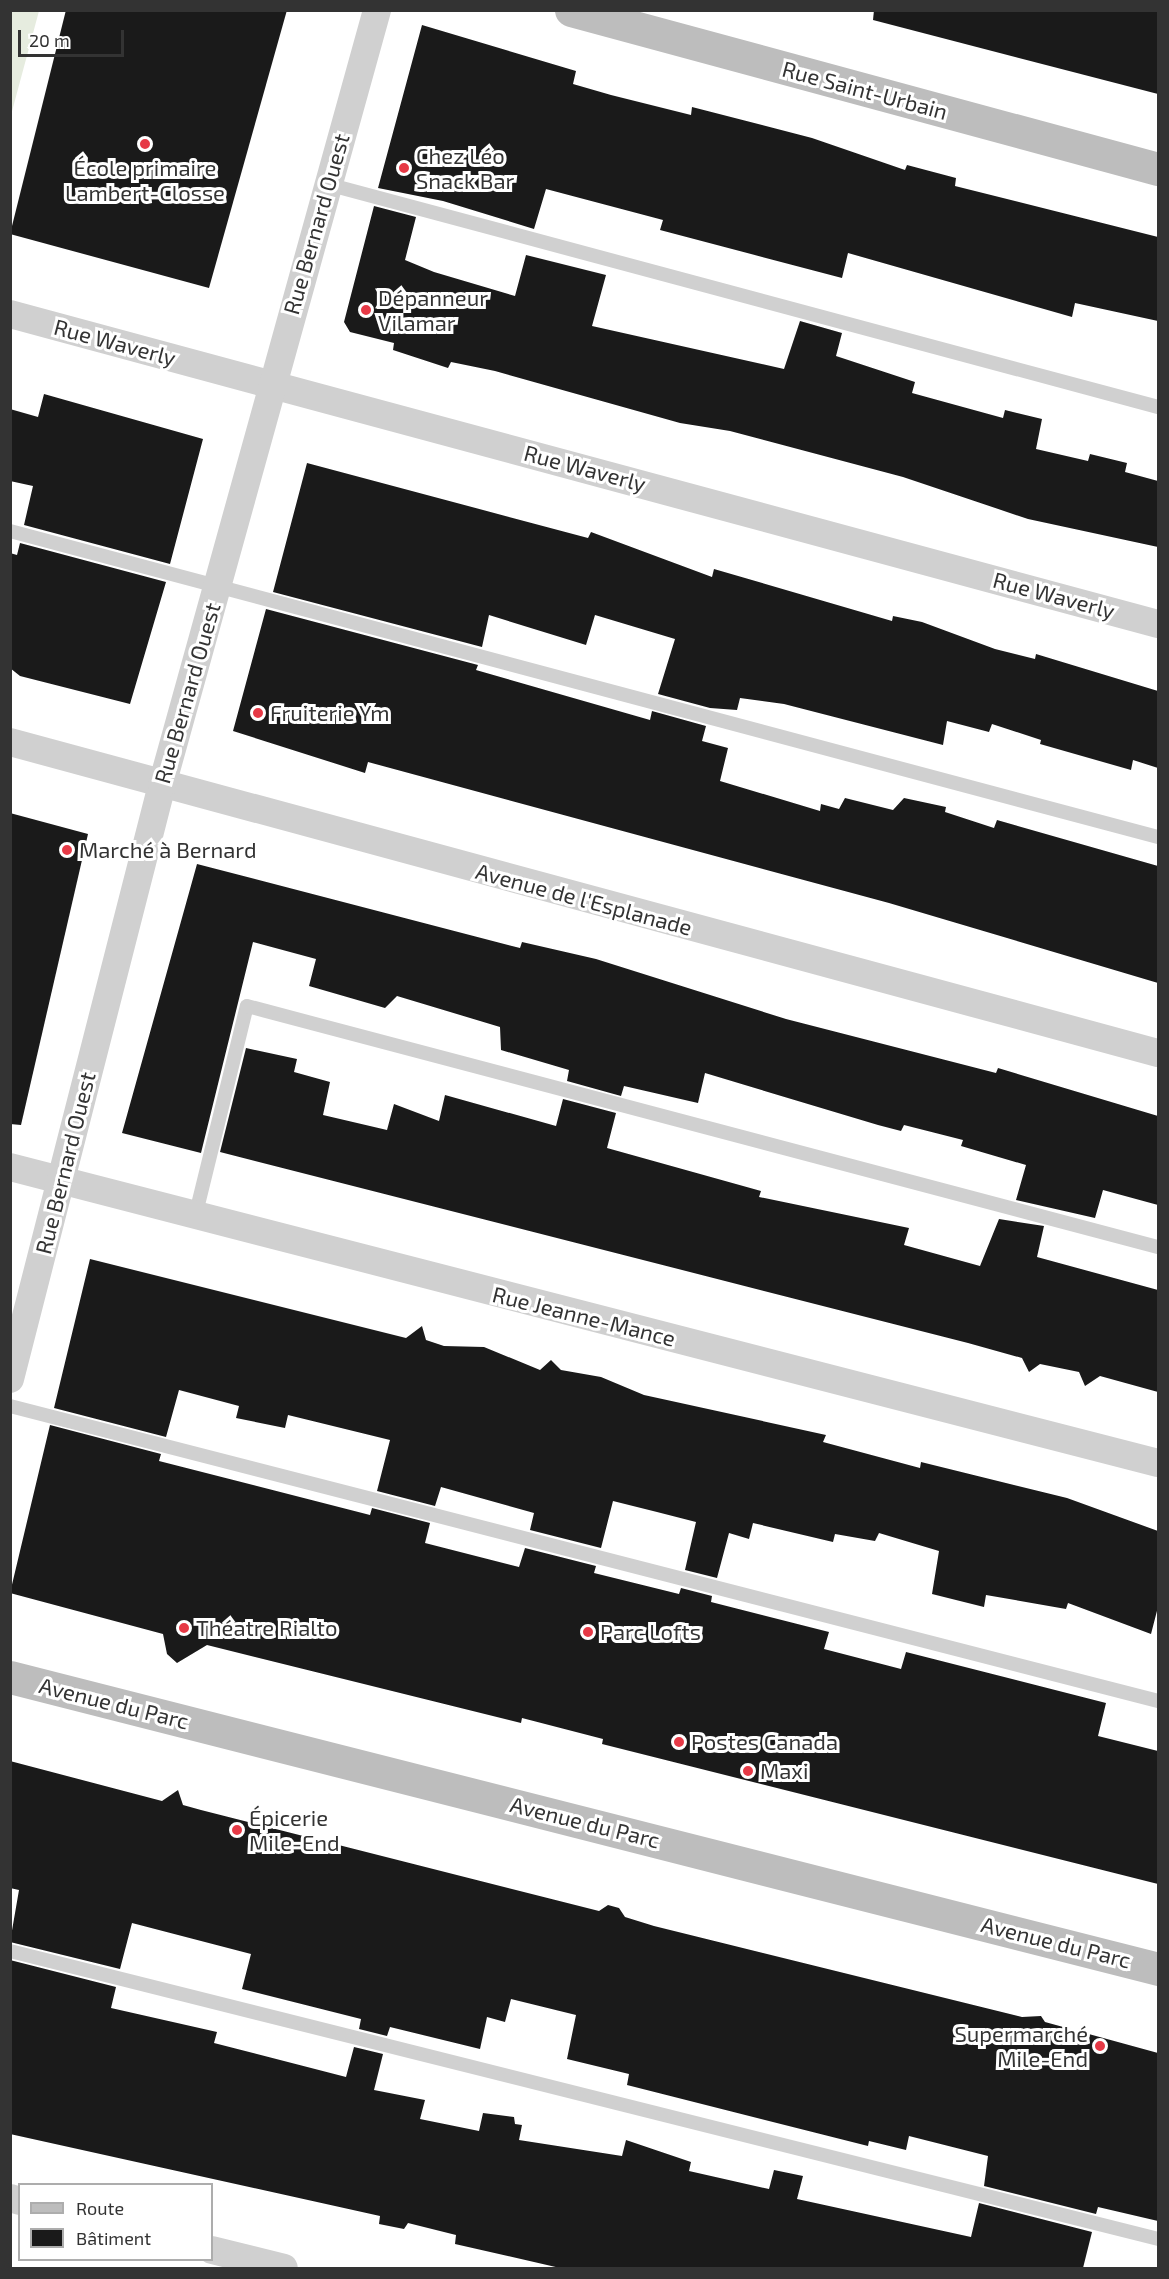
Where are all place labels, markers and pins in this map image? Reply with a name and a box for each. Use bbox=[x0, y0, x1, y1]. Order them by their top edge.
marker: École primaire Lambert-Closse bbox=[138, 137, 152, 151]
place label: Chez Léo Snack Bar bbox=[416, 142, 515, 194]
place label: École primaire Lambert-Closse bbox=[65, 154, 225, 206]
marker: Chez Léo Snack Bar bbox=[397, 161, 411, 175]
place label: Dépanneur Vilamar bbox=[378, 284, 488, 336]
marker: Dépanneur Vilamar bbox=[359, 303, 373, 317]
place label: Fruiterie Ym bbox=[270, 700, 390, 726]
marker: Fruiterie Ym bbox=[251, 706, 265, 720]
place label: Marché à Bernard bbox=[79, 837, 256, 863]
marker: Marché à Bernard bbox=[60, 843, 74, 857]
place label: Théatre Rialto bbox=[196, 1615, 337, 1641]
place label: Parc Lofts bbox=[600, 1619, 701, 1645]
marker: Théatre Rialto bbox=[177, 1621, 191, 1635]
marker: Parc Lofts bbox=[581, 1625, 595, 1639]
place label: Postes Canada bbox=[691, 1729, 838, 1755]
marker: Postes Canada bbox=[672, 1735, 686, 1749]
place label: Maxi bbox=[760, 1758, 808, 1784]
marker: Maxi bbox=[741, 1764, 755, 1778]
place label: Épicerie Mile-End bbox=[249, 1804, 340, 1856]
marker: Épicerie Mile-End bbox=[230, 1823, 244, 1837]
place label: Supermarché Mile-End bbox=[954, 2020, 1088, 2072]
marker: Supermarché Mile-End bbox=[1093, 2039, 1107, 2053]

